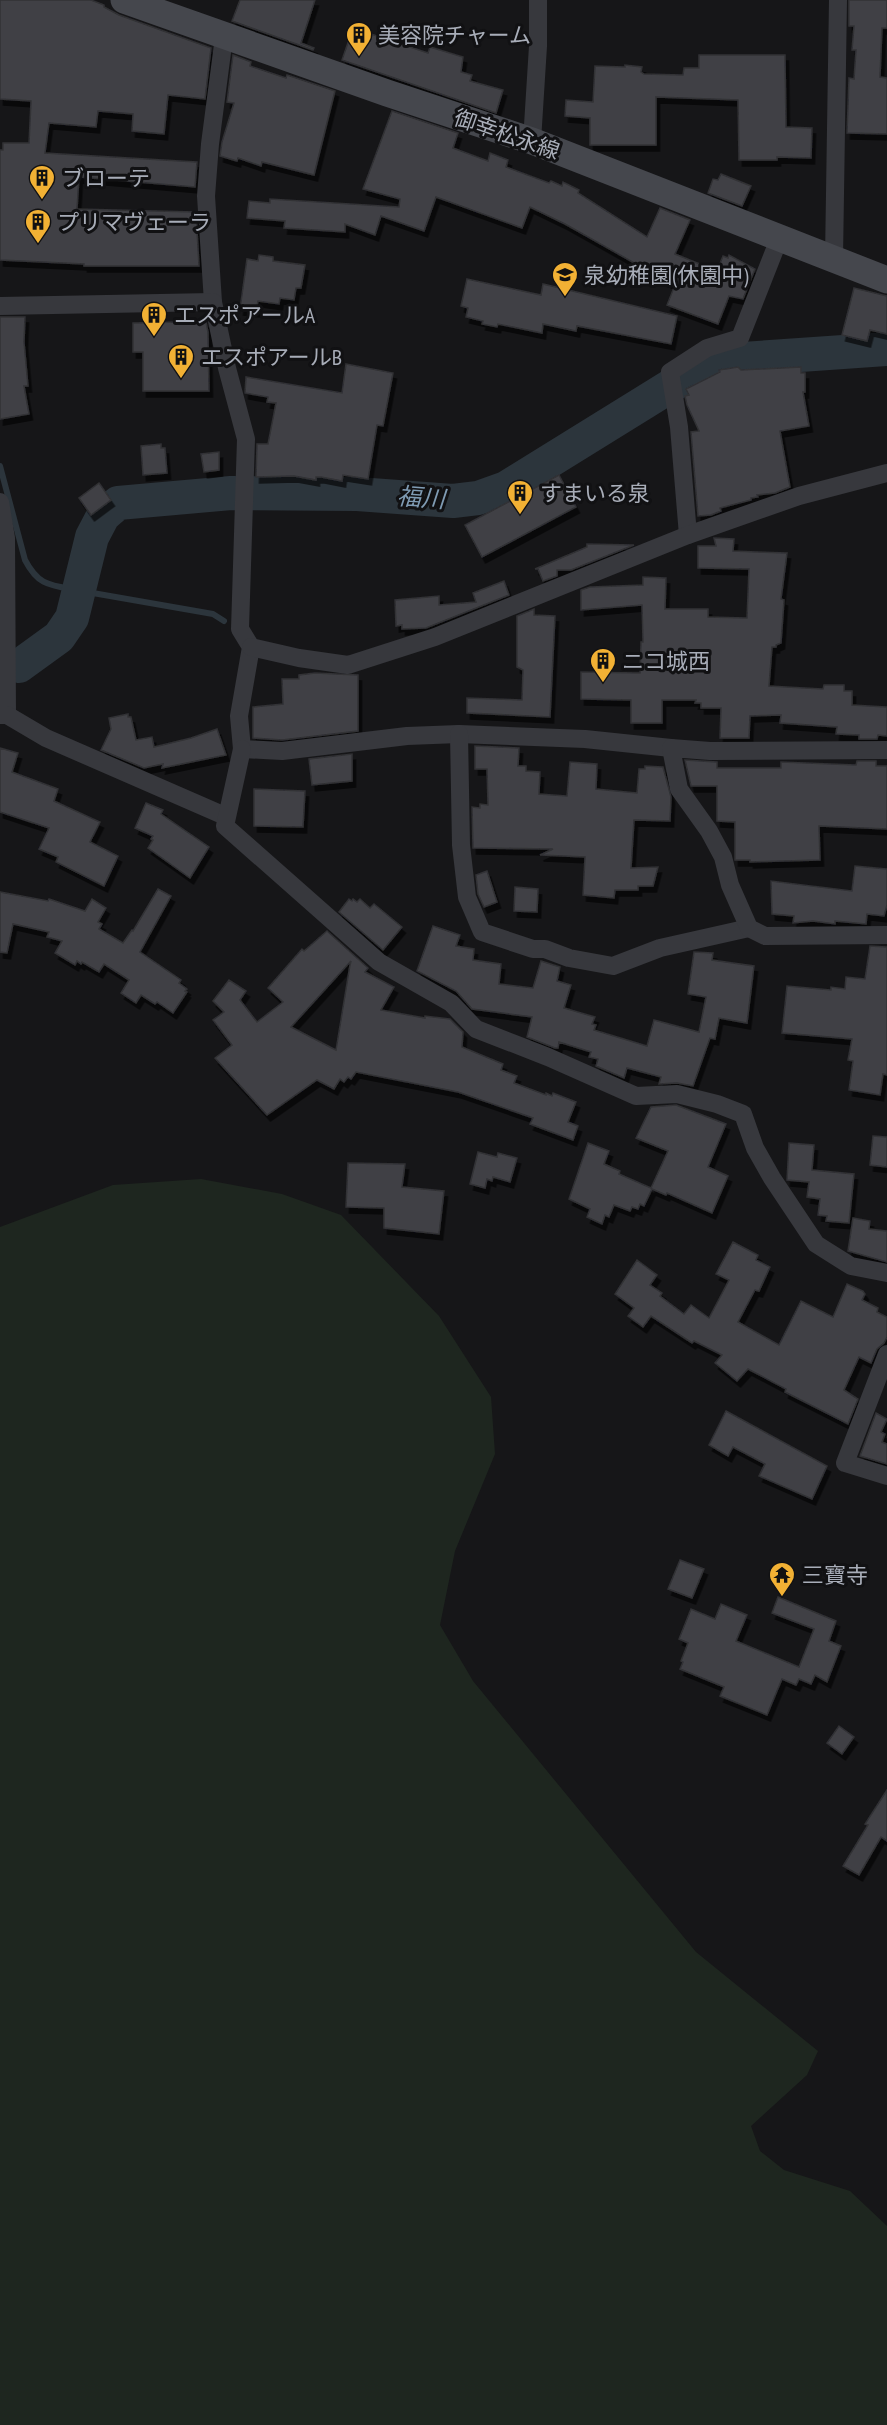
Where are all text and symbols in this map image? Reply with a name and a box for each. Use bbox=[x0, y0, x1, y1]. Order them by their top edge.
building icon: 美容院チャーム bbox=[344, 20, 374, 58]
place label: 美容院チャーム bbox=[378, 21, 531, 49]
street label: 御幸松永線 bbox=[450, 103, 564, 165]
building icon: ブローテ bbox=[27, 163, 57, 201]
place label: ブローテ bbox=[62, 164, 150, 192]
building icon: プリマヴェーラ bbox=[23, 207, 53, 245]
place label: プリマヴェーラ bbox=[57, 208, 211, 236]
school or university icon: 泉幼稚園(休園中) bbox=[550, 260, 580, 298]
place label: 泉幼稚園(休園中) bbox=[584, 261, 749, 289]
building icon: エスポアールA bbox=[139, 300, 169, 338]
place label: エスポアールA bbox=[174, 301, 316, 329]
building icon: エスポアールB bbox=[166, 342, 196, 380]
place label: エスポアールB bbox=[201, 343, 342, 371]
building icon: すまいる泉 bbox=[505, 478, 535, 516]
place label: すまいる泉 bbox=[540, 479, 650, 507]
water label: 福川 bbox=[396, 480, 449, 515]
building icon: ニコ城西 bbox=[588, 646, 618, 684]
place label: ニコ城西 bbox=[622, 647, 710, 675]
temple icon: 三寶寺 bbox=[767, 1560, 797, 1598]
place label: 三寶寺 bbox=[802, 1561, 868, 1589]

